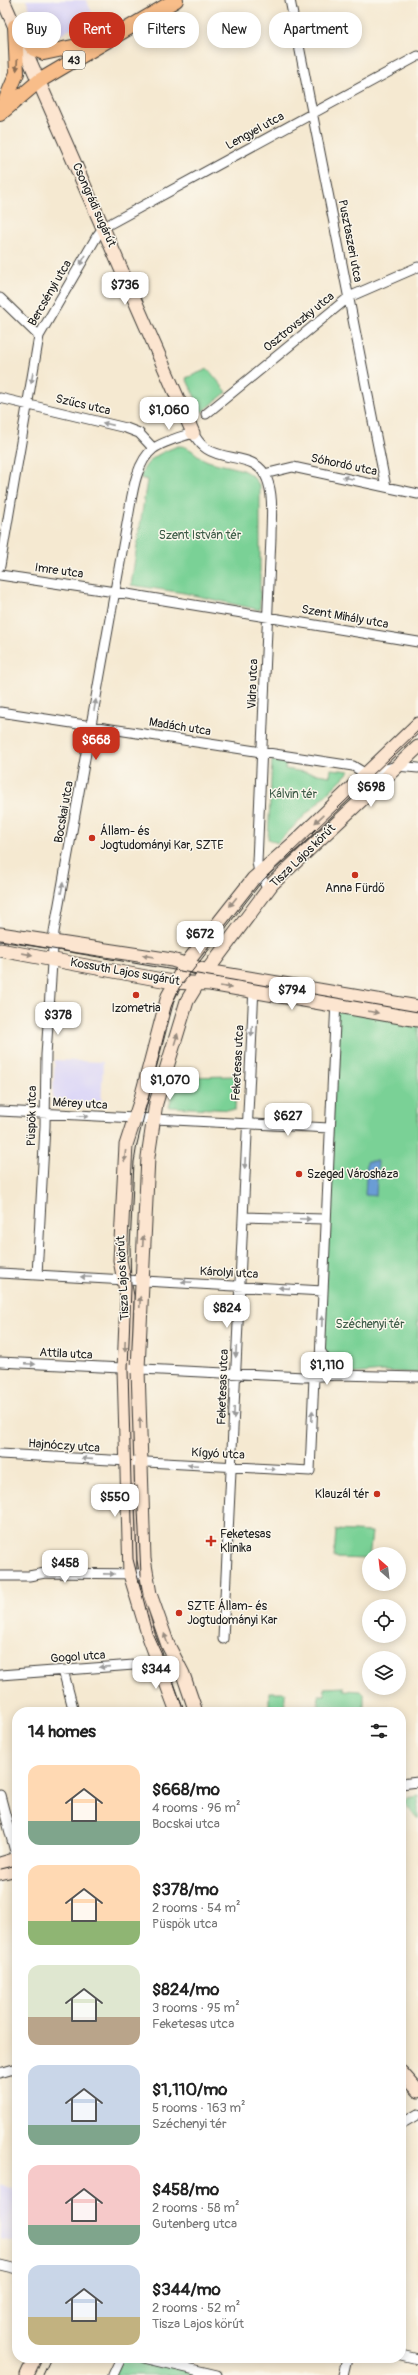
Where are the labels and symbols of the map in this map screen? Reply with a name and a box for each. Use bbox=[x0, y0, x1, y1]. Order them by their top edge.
road number: 43 bbox=[63, 51, 85, 69]
one-way arrow bbox=[14, 59, 20, 72]
street label: Lengyel utca bbox=[223, 109, 287, 153]
street label: Csongrádi sugárút bbox=[69, 161, 119, 250]
street label: Pusztaszeri utca bbox=[335, 198, 365, 284]
one-way arrow bbox=[79, 254, 86, 266]
street label: Bercsényi utca bbox=[25, 257, 75, 329]
pin: $736 bbox=[101, 272, 149, 306]
street label: Osztrovszky utca bbox=[261, 289, 338, 355]
one-way arrow bbox=[28, 371, 34, 384]
street label: Szűcs utca bbox=[54, 391, 112, 419]
pin: $1,060 bbox=[136, 397, 202, 431]
one-way arrow bbox=[102, 420, 115, 426]
street label: Sóhordó utca bbox=[310, 451, 379, 479]
one-way arrow bbox=[342, 475, 354, 481]
park label: Szent István tér bbox=[159, 528, 242, 543]
street label: Imre utca bbox=[34, 560, 85, 582]
street label: Szent Mihály utca bbox=[300, 602, 390, 632]
street label: Vidra utca bbox=[245, 658, 261, 709]
one-way arrow bbox=[92, 699, 98, 712]
street label: Madách utca bbox=[148, 715, 212, 739]
pin: $668 bbox=[72, 727, 120, 761]
pin: $698 bbox=[347, 774, 395, 808]
street label: Bocskai utca bbox=[51, 779, 77, 844]
park label: Kálvin tér bbox=[269, 787, 318, 802]
one-way arrow bbox=[314, 814, 324, 824]
street label: Tisza Lajos körút bbox=[267, 821, 339, 891]
place label: Állam- és Jogtudományi Kar, SZTE bbox=[100, 823, 224, 853]
marker: Állam- és Jogtudományi Kar, SZTE bbox=[87, 833, 97, 843]
marker: Anna Fürdő bbox=[350, 870, 360, 880]
place label: Anna Fürdő bbox=[325, 881, 385, 896]
one-way arrow bbox=[59, 882, 65, 895]
one-way arrow bbox=[229, 897, 238, 908]
pin: $672 bbox=[176, 921, 224, 955]
one-way arrow bbox=[21, 951, 33, 957]
one-way arrow bbox=[142, 953, 154, 959]
street label: Kossuth Lajos sugárút bbox=[69, 955, 181, 989]
pin: $794 bbox=[268, 977, 316, 1011]
one-way arrow bbox=[220, 984, 232, 990]
marker: Izometria bbox=[131, 990, 141, 1000]
place label: Izometria bbox=[111, 1001, 161, 1016]
pin: $378 bbox=[34, 1002, 82, 1036]
one-way arrow bbox=[367, 1009, 380, 1015]
street label: Feketesas utca bbox=[229, 1024, 247, 1101]
one-way arrow bbox=[248, 1025, 255, 1037]
one-way arrow bbox=[173, 1033, 179, 1045]
pin: $1,070 bbox=[137, 1067, 203, 1101]
street label: Püspök utca bbox=[24, 1085, 40, 1146]
street label: Mérey utca bbox=[52, 1095, 108, 1113]
pin: $627 bbox=[264, 1103, 312, 1137]
one-way arrow bbox=[77, 1112, 89, 1119]
one-way arrow bbox=[122, 1150, 128, 1162]
one-way arrow bbox=[242, 1157, 248, 1170]
place label: Szeged Városháza bbox=[307, 1167, 399, 1182]
marker: Szeged Városháza bbox=[294, 1169, 304, 1179]
one-way arrow bbox=[299, 1216, 312, 1222]
street label: Tisza Lajos körút bbox=[113, 1235, 133, 1321]
one-way arrow bbox=[140, 1235, 147, 1247]
street label: Károlyi utca bbox=[199, 1264, 259, 1282]
one-way arrow bbox=[80, 1274, 92, 1281]
one-way arrow bbox=[181, 1279, 193, 1286]
one-way arrow bbox=[277, 1285, 290, 1291]
one-way arrow bbox=[137, 1295, 143, 1308]
pin: $824 bbox=[203, 1295, 251, 1329]
one-way arrow bbox=[319, 1314, 325, 1327]
park label: Széchenyi tér bbox=[336, 1317, 405, 1332]
one-way arrow bbox=[121, 1340, 128, 1352]
street label: Attila utca bbox=[39, 1345, 93, 1363]
one-way arrow bbox=[233, 1346, 240, 1358]
street label: Feketesas utca bbox=[214, 1348, 232, 1425]
pin: $1,110 bbox=[294, 1352, 360, 1386]
one-way arrow bbox=[24, 1361, 37, 1367]
one-way arrow bbox=[230, 1407, 237, 1419]
one-way arrow bbox=[309, 1409, 315, 1422]
one-way arrow bbox=[136, 1417, 143, 1429]
street label: Hajnóczy utca bbox=[28, 1436, 101, 1456]
street label: Kígyó utca bbox=[191, 1445, 246, 1463]
one-way arrow bbox=[80, 1456, 93, 1462]
one-way arrow bbox=[187, 1461, 199, 1468]
one-way arrow bbox=[264, 1465, 276, 1472]
pin: $550 bbox=[91, 1484, 139, 1518]
place label: Klauzál tér bbox=[315, 1487, 370, 1502]
marker: Klauzál tér bbox=[372, 1489, 382, 1499]
place label: Feketesas Klinika bbox=[220, 1527, 271, 1556]
marker: Feketesas Klinika bbox=[205, 1535, 217, 1547]
north arrow bbox=[362, 1547, 406, 1591]
pin: $458 bbox=[41, 1550, 89, 1584]
one-way arrow bbox=[103, 1571, 116, 1577]
place label: SZTE Állam- és Jogtudományi Kar bbox=[187, 1598, 278, 1628]
marker: SZTE Állam- és Jogtudományi Kar bbox=[174, 1608, 184, 1618]
one-way arrow bbox=[162, 1633, 168, 1645]
street label: Gogol utca bbox=[50, 1648, 106, 1666]
pin: $344 bbox=[132, 1656, 180, 1690]
one-way arrow bbox=[99, 1664, 111, 1671]

